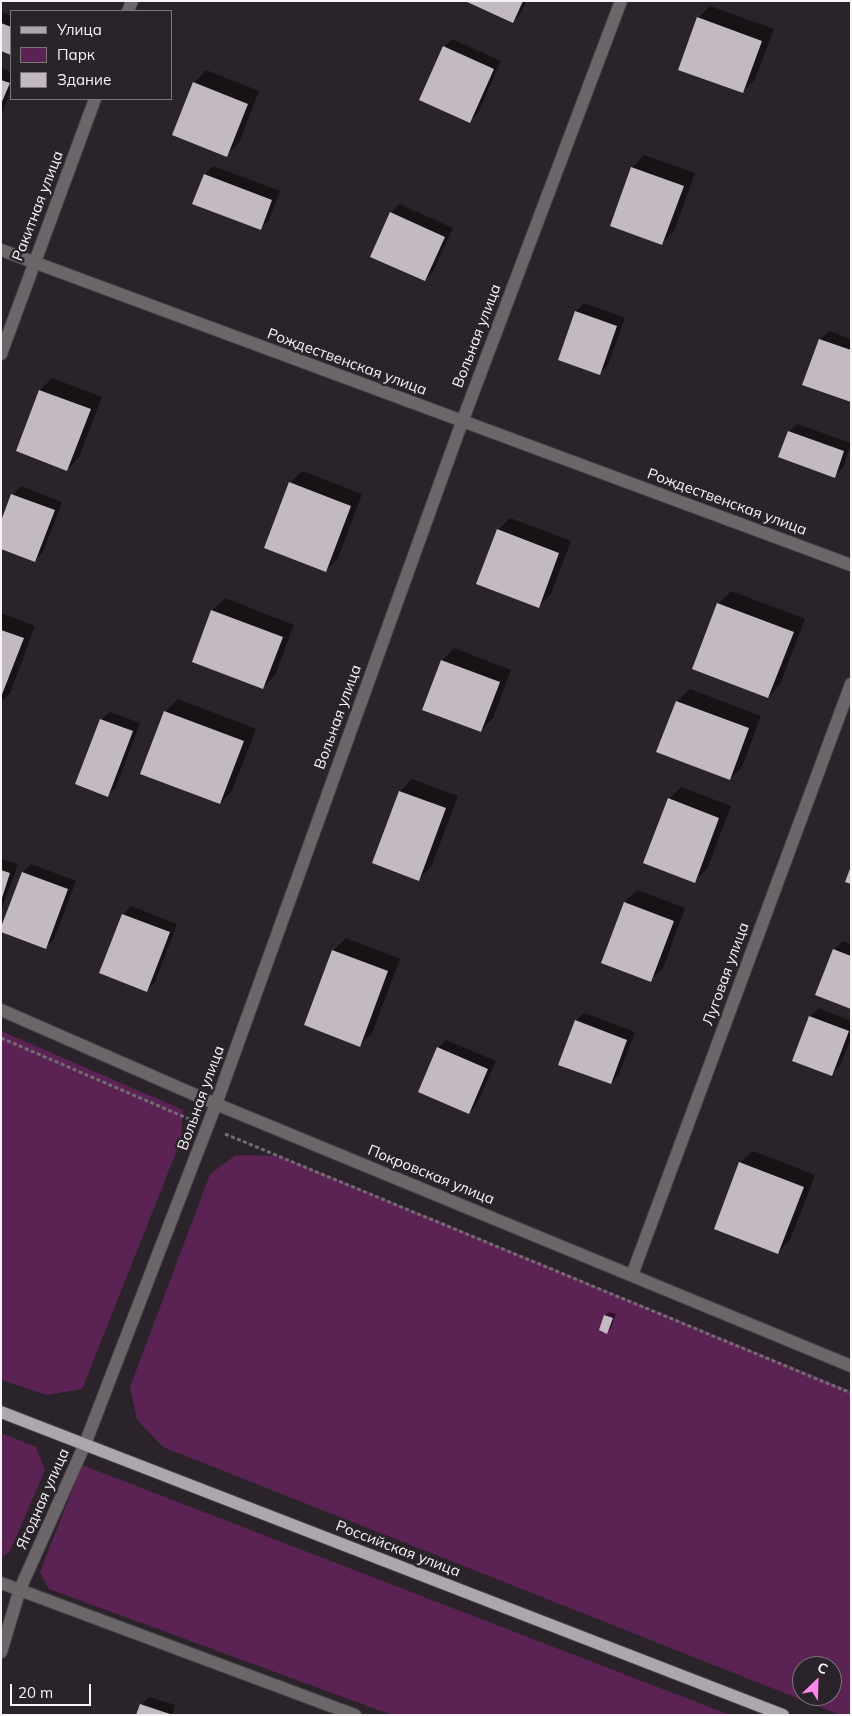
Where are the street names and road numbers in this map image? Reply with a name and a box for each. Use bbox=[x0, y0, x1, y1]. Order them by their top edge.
street label: Ракитная улица bbox=[9, 148, 67, 264]
street label: Вольная улица bbox=[449, 282, 505, 390]
street label: Рождественская улица bbox=[265, 325, 429, 399]
street label: Рождественская улица bbox=[645, 465, 809, 539]
street label: Вольная улица bbox=[311, 662, 365, 772]
street label: Луговая улица bbox=[699, 920, 753, 1028]
street label: Вольная улица bbox=[174, 1043, 228, 1153]
street label: Покровская улица bbox=[365, 1141, 497, 1209]
street label: Ягодная улица bbox=[13, 1446, 73, 1552]
street label: Российская улица bbox=[333, 1517, 463, 1581]

